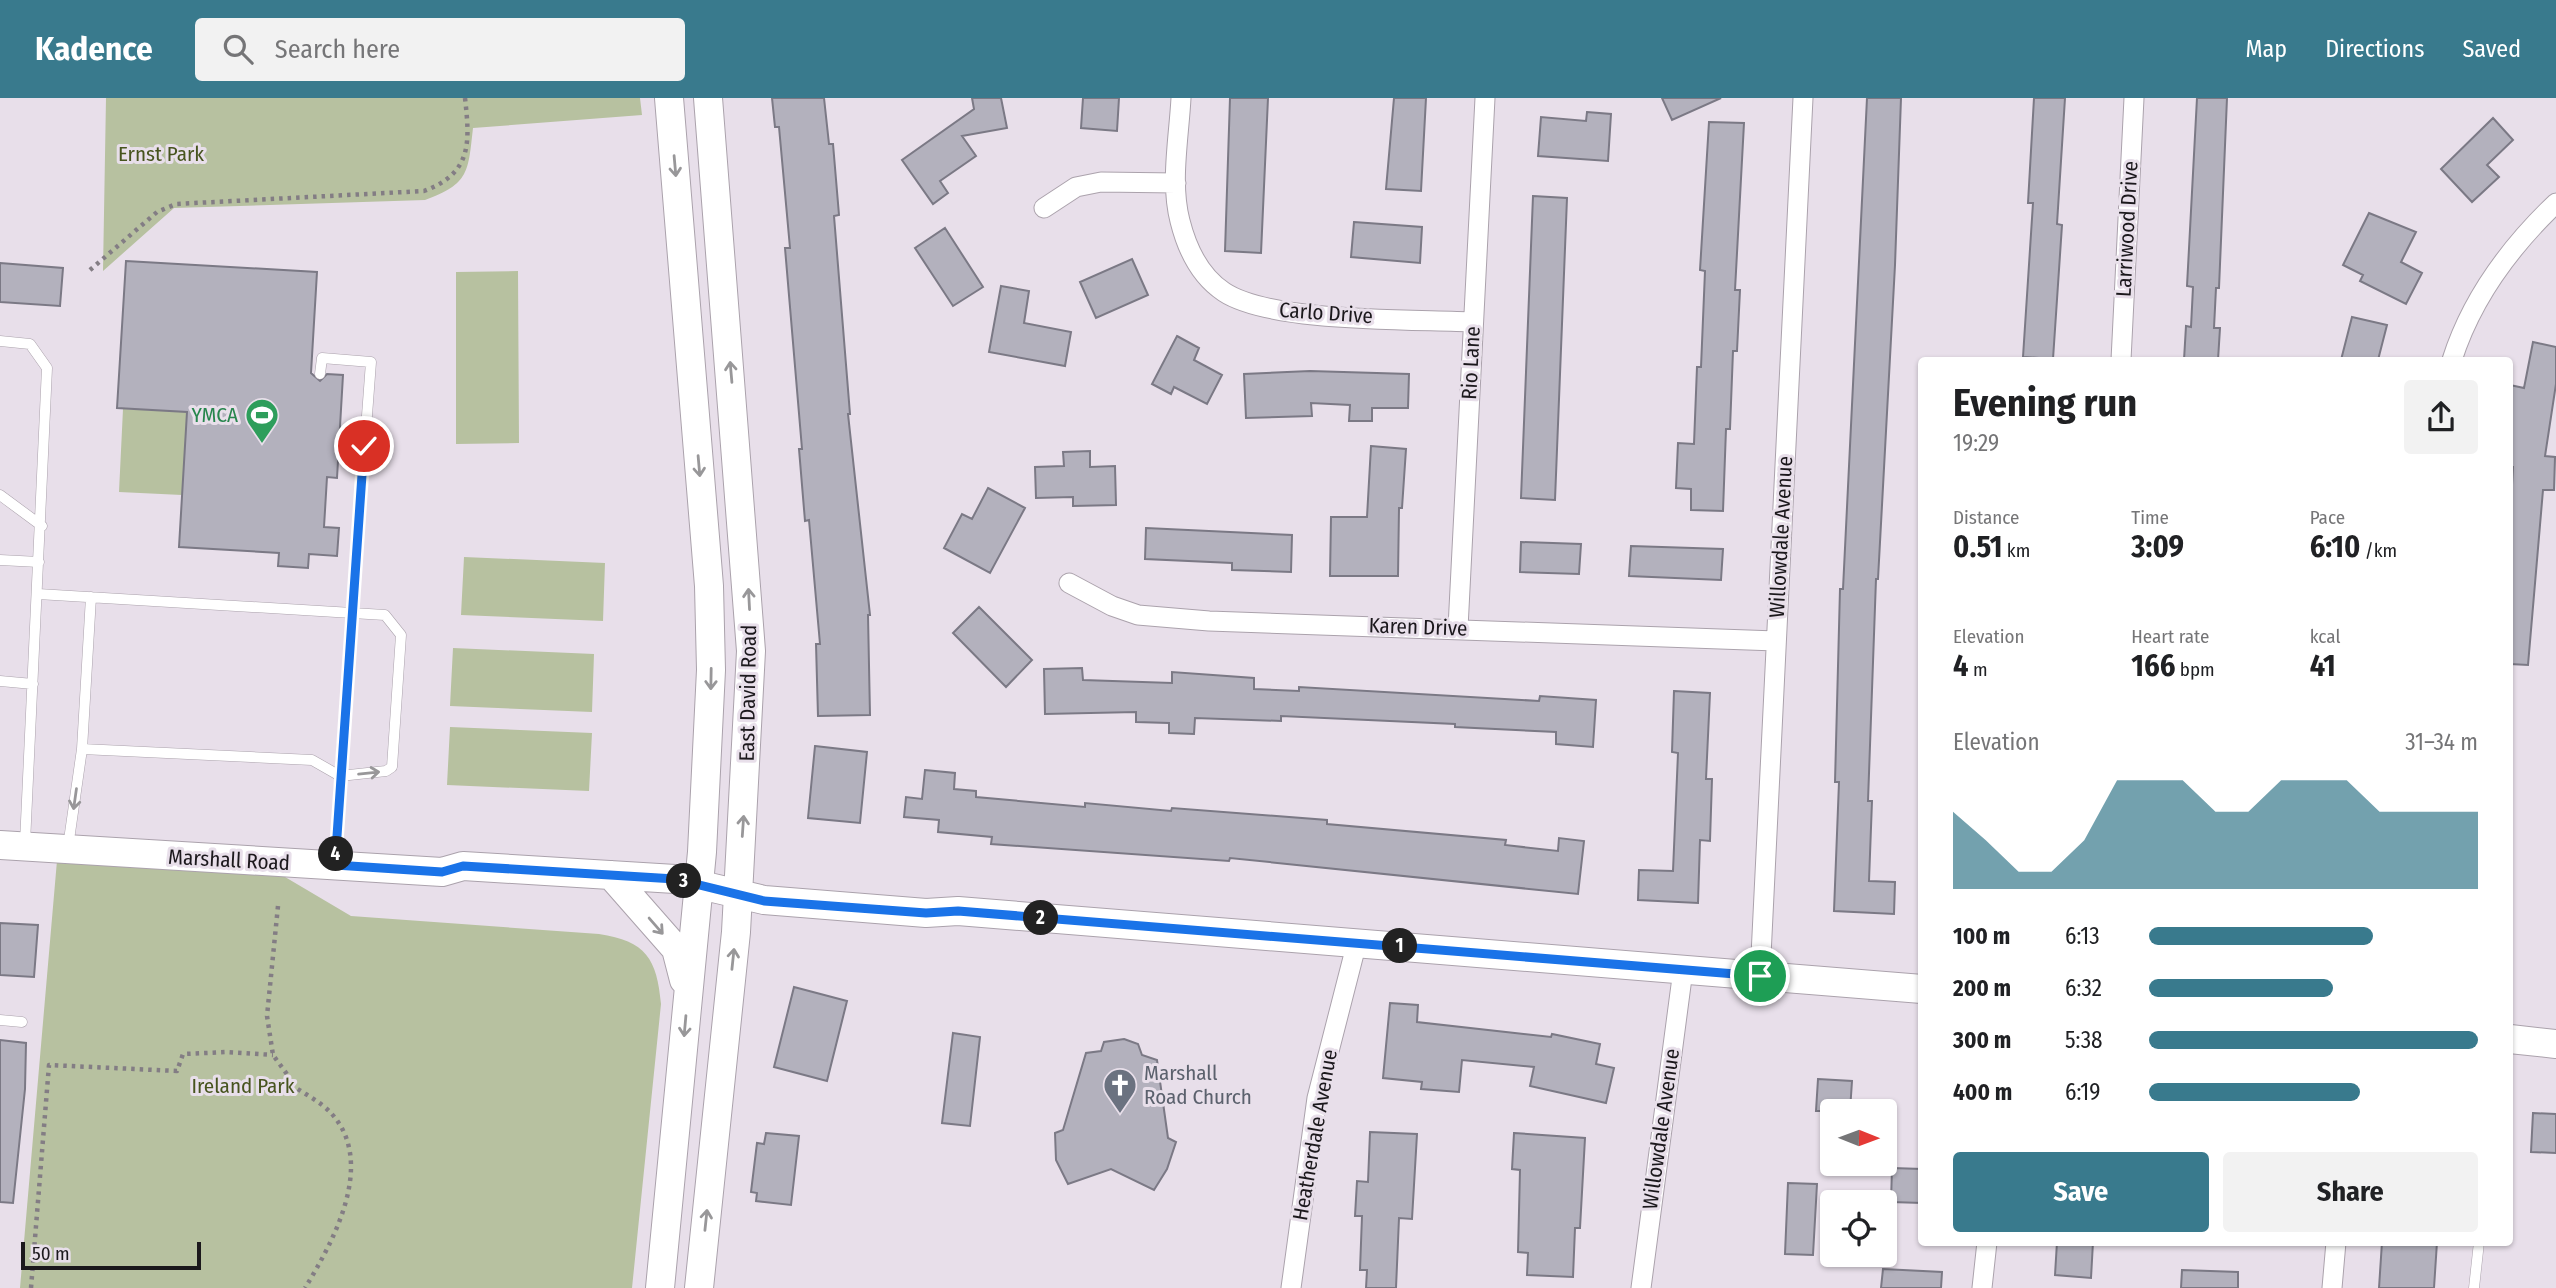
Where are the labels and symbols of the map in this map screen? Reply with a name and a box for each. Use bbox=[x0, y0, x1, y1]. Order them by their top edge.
park label: Ernst Park bbox=[118, 141, 204, 167]
one-way arrow bbox=[669, 154, 682, 177]
street label: Larriwood Drive bbox=[2110, 160, 2144, 298]
street label: Carlo Drive bbox=[1278, 297, 1374, 329]
street label: Rio Lane bbox=[1456, 326, 1486, 400]
one-way arrow bbox=[724, 361, 737, 384]
sports icon: YMCA bbox=[243, 396, 281, 445]
place label: YMCA bbox=[191, 402, 238, 428]
pin bbox=[334, 416, 394, 476]
one-way arrow bbox=[693, 454, 706, 477]
street label: Willowdale Avenue bbox=[1764, 455, 1798, 619]
one-way arrow bbox=[742, 588, 755, 611]
street label: Karen Drive bbox=[1368, 612, 1468, 642]
street label: East David Road bbox=[734, 624, 762, 762]
one-way arrow bbox=[704, 667, 718, 690]
one-way arrow bbox=[357, 766, 379, 779]
one-way arrow bbox=[68, 788, 81, 810]
one-way arrow bbox=[737, 815, 750, 838]
pin: 4 bbox=[318, 836, 354, 872]
street label: Marshall Road bbox=[167, 844, 291, 876]
pin: 3 bbox=[666, 864, 702, 898]
pin: 2 bbox=[1024, 900, 1058, 936]
one-way arrow bbox=[648, 917, 664, 935]
pin: 1 bbox=[1382, 928, 1418, 964]
pin bbox=[1730, 946, 1790, 1006]
one-way arrow bbox=[727, 948, 740, 971]
one-way arrow bbox=[678, 1014, 691, 1036]
street label: Heatherdale Avenue bbox=[1287, 1047, 1343, 1223]
street label: Willowdale Avenue bbox=[1637, 1047, 1685, 1211]
place label: Marshall Road Church bbox=[1144, 1060, 1252, 1110]
church icon: Marshall Road Church bbox=[1101, 1066, 1139, 1115]
park label: Ireland Park bbox=[192, 1073, 295, 1099]
north arrow bbox=[1820, 1099, 1897, 1176]
one-way arrow bbox=[700, 1209, 713, 1232]
scale bar bbox=[21, 1239, 201, 1271]

